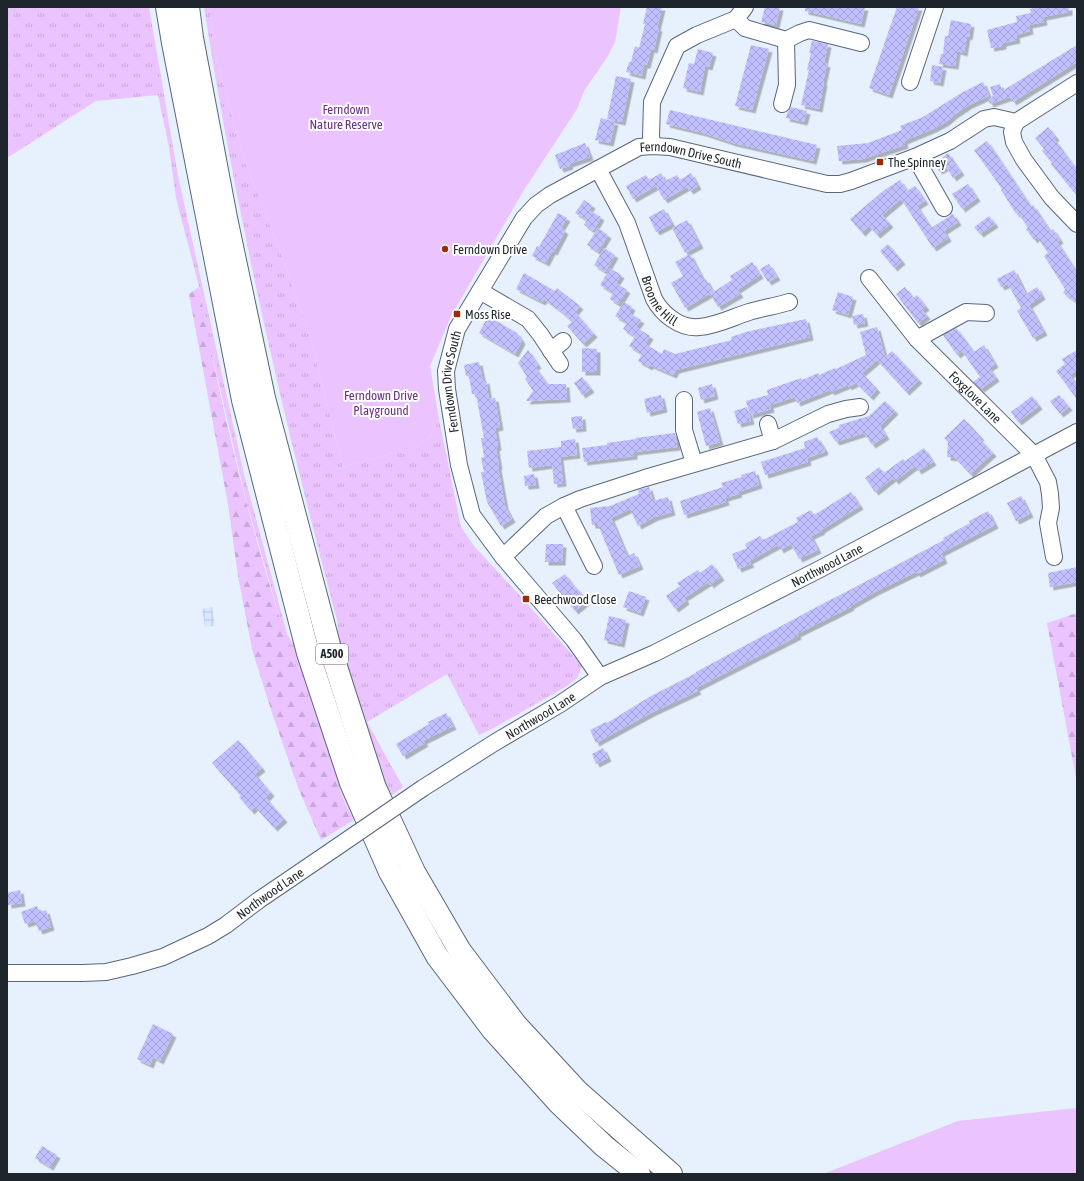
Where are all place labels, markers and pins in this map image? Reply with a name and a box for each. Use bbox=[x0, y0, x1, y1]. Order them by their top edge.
place label: The Spinney bbox=[888, 155, 946, 170]
marker: The Spinney bbox=[875, 157, 885, 167]
place label: Ferndown Drive bbox=[453, 242, 527, 257]
marker: Ferndown Drive bbox=[440, 244, 450, 254]
place label: Moss Rise bbox=[465, 307, 511, 322]
marker: Moss Rise bbox=[452, 309, 462, 319]
place label: Beechwood Close bbox=[534, 592, 617, 607]
marker: Beechwood Close bbox=[521, 594, 531, 604]

